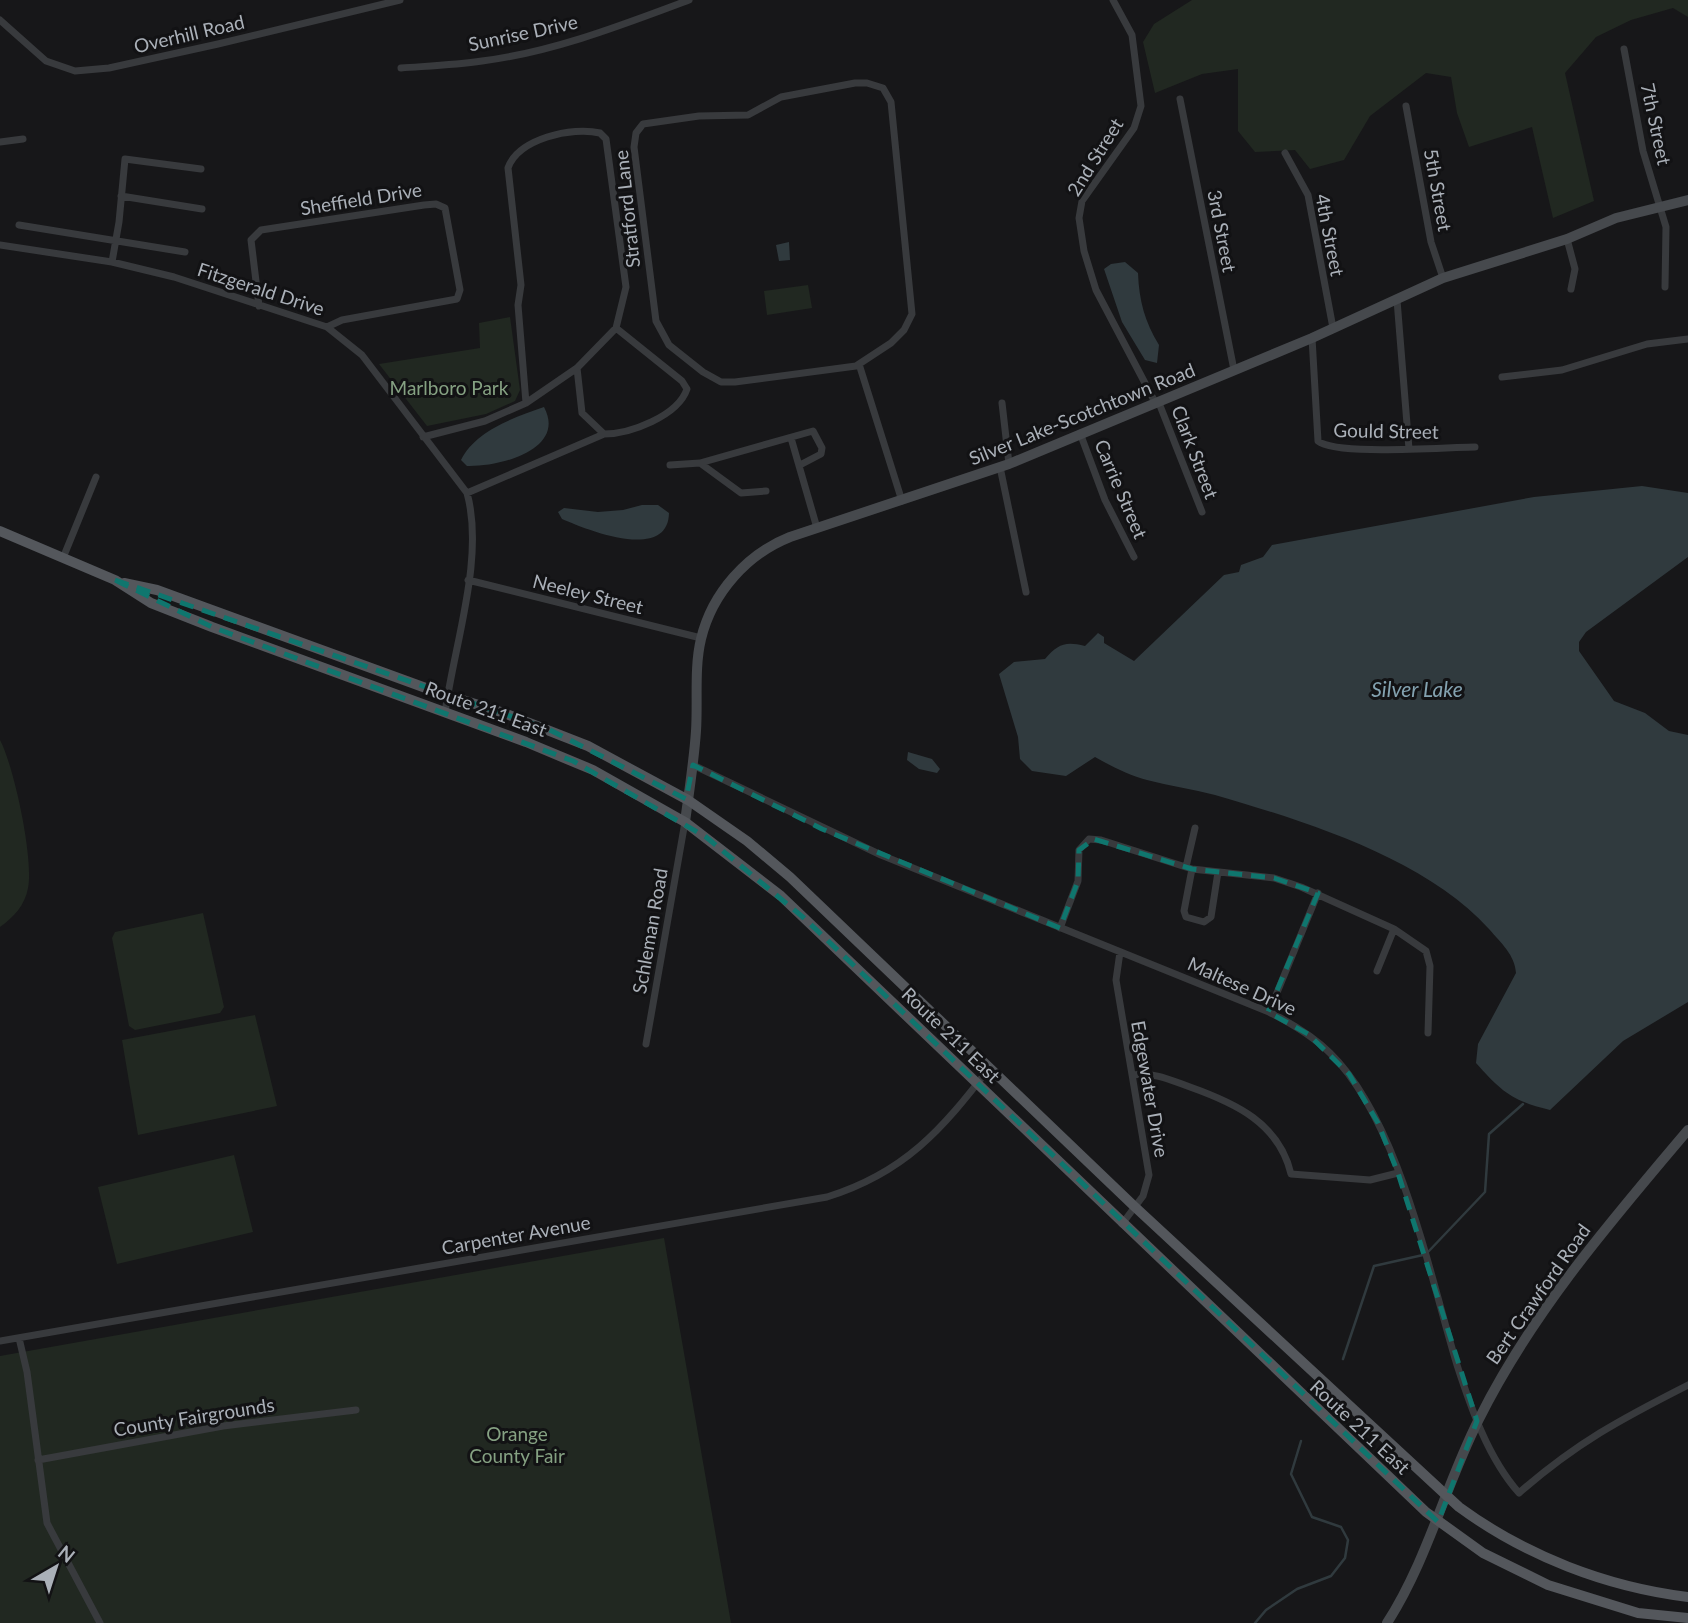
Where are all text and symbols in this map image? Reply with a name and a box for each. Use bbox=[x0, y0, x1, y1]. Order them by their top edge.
street label: Overhill Road bbox=[131, 10, 246, 57]
street label: Sunrise Drive bbox=[466, 10, 580, 55]
street label: 7th Street bbox=[1637, 81, 1676, 167]
street label: 2nd Street bbox=[1062, 114, 1128, 200]
street label: 5th Street bbox=[1420, 147, 1457, 233]
street label: Stratford Lane bbox=[609, 149, 644, 269]
street label: Sheffield Drive bbox=[298, 178, 423, 219]
street label: 3rd Street bbox=[1203, 188, 1242, 274]
street label: 4th Street bbox=[1311, 192, 1350, 278]
street label: Fitzgerald Drive bbox=[195, 257, 327, 320]
street label: Silver Lake-Scotchtown Road bbox=[965, 358, 1198, 469]
park label: Marlboro Park bbox=[390, 376, 509, 399]
street label: Clark Street bbox=[1167, 402, 1224, 502]
street label: Gould Street bbox=[1333, 418, 1439, 443]
street label: Carrie Street bbox=[1090, 436, 1153, 542]
street label: Neeley Street bbox=[531, 569, 646, 618]
street label: Route 211 East bbox=[422, 676, 550, 741]
water label: Silver Lake bbox=[1371, 676, 1463, 701]
street label: Schleman Road bbox=[627, 866, 672, 996]
street label: Maltese Drive bbox=[1184, 951, 1300, 1020]
street label: Route 211 East bbox=[897, 982, 1005, 1087]
street label: Edgewater Drive bbox=[1127, 1019, 1174, 1159]
street label: Carpenter Avenue bbox=[440, 1210, 592, 1259]
street label: Bert Crawford Road bbox=[1481, 1219, 1595, 1368]
street label: Route 211 East bbox=[1306, 1375, 1415, 1479]
street label: County Fairgrounds bbox=[112, 1392, 276, 1441]
park label: Orange County Fair bbox=[469, 1422, 565, 1467]
north arrow bbox=[21, 1532, 91, 1602]
text: N bbox=[54, 1540, 80, 1567]

